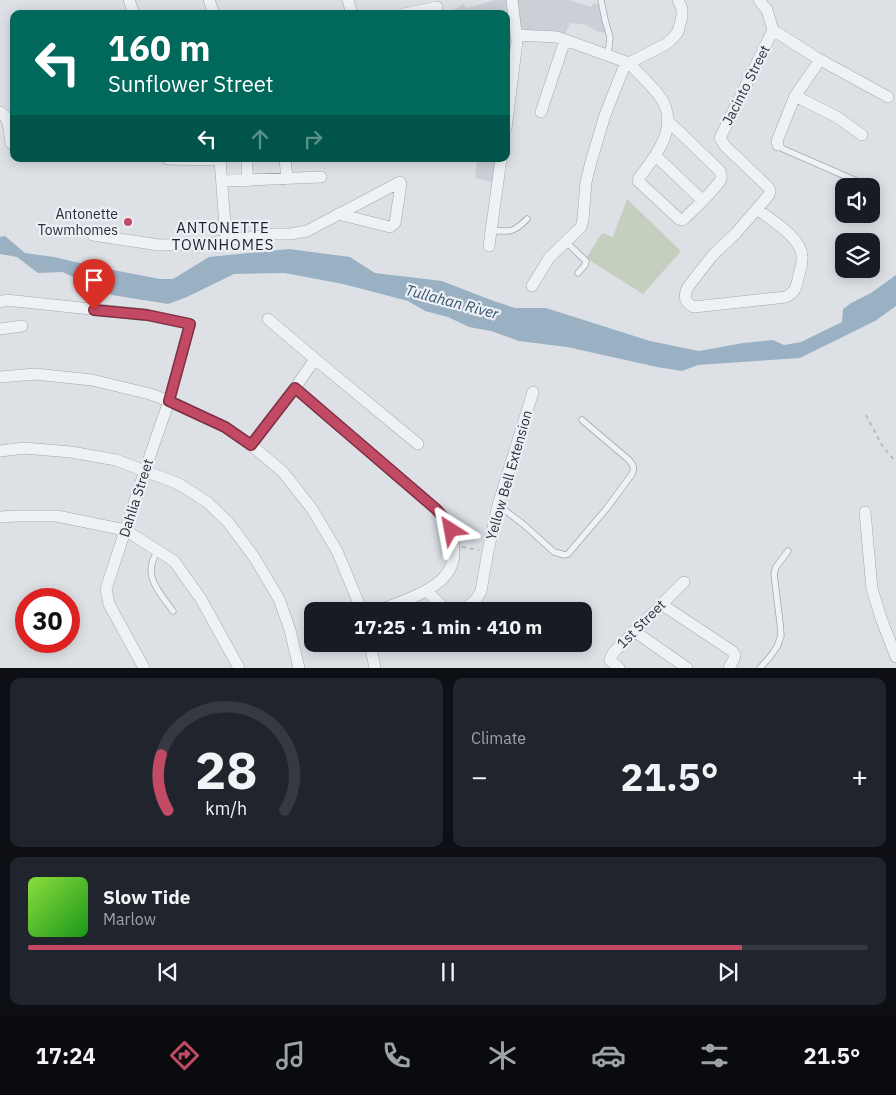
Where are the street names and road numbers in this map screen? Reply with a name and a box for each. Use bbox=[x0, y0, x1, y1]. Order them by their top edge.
street label: Jacinto Street bbox=[718, 42, 774, 128]
street label: Yellow Bell Extension bbox=[482, 408, 536, 542]
street label: Dahlia Street bbox=[115, 456, 157, 539]
street label: 1st Street bbox=[613, 596, 669, 652]

